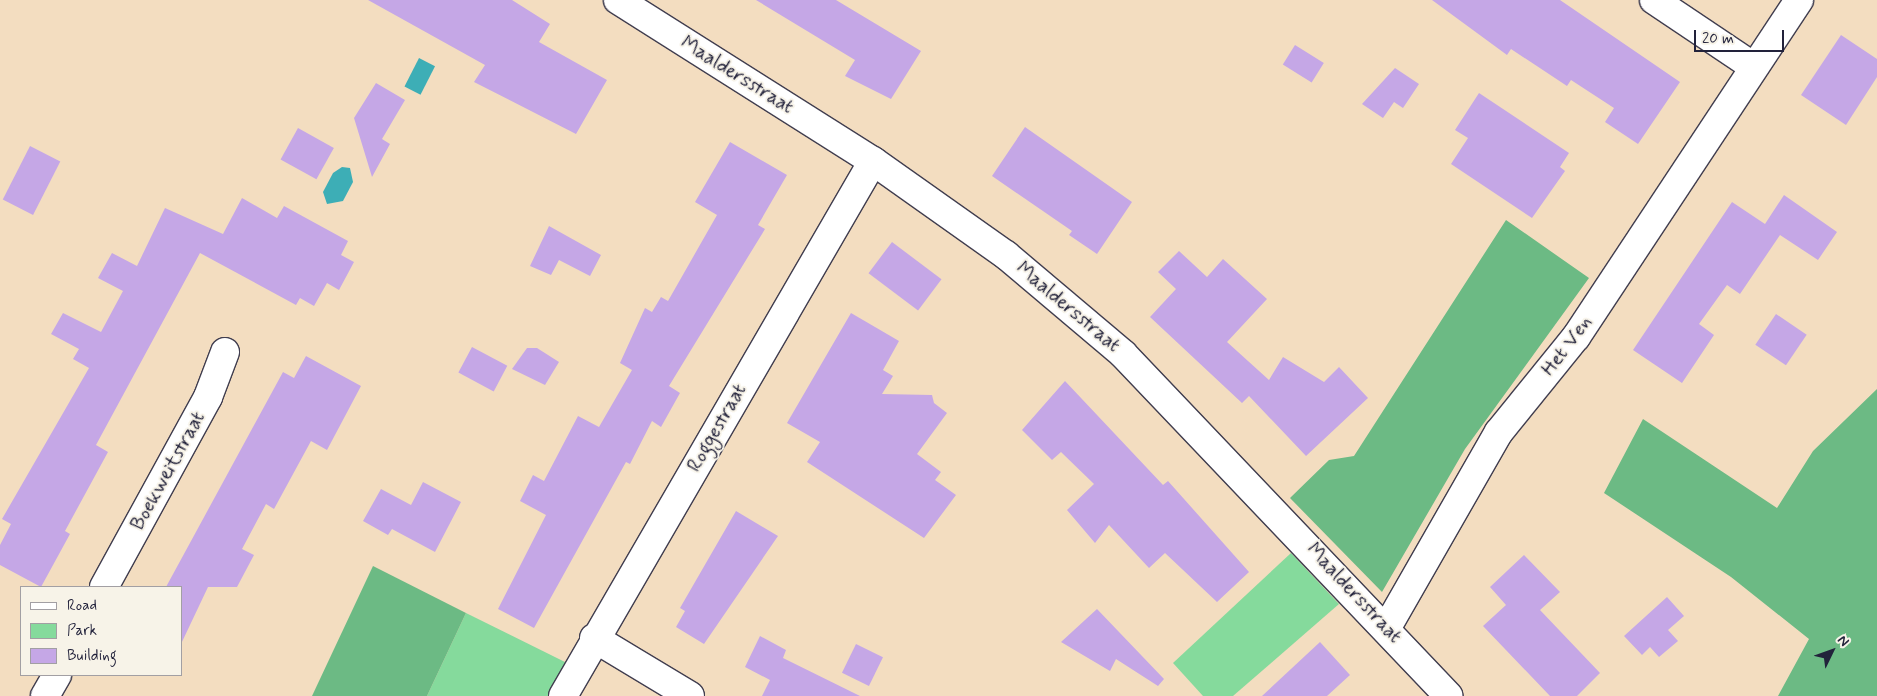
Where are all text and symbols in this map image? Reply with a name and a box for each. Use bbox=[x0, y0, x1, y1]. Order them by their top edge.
scale bar bbox=[1697, 20, 1787, 52]
text: 20 m bbox=[1702, 29, 1734, 49]
street label: Maaldersstraat bbox=[676, 31, 798, 119]
street label: Maaldersstraat bbox=[1011, 256, 1125, 358]
street label: Het Ven bbox=[1537, 312, 1597, 380]
street label: Roggestraat bbox=[682, 380, 752, 476]
street label: Boekweitstraat bbox=[126, 408, 210, 534]
street label: Maaldersstraat bbox=[1301, 538, 1407, 648]
legend bbox=[20, 586, 182, 676]
text: Road bbox=[67, 596, 97, 616]
text: Park bbox=[67, 621, 97, 641]
north arrow bbox=[1807, 626, 1857, 676]
text: N bbox=[1833, 631, 1853, 650]
text: Building bbox=[67, 646, 117, 666]

